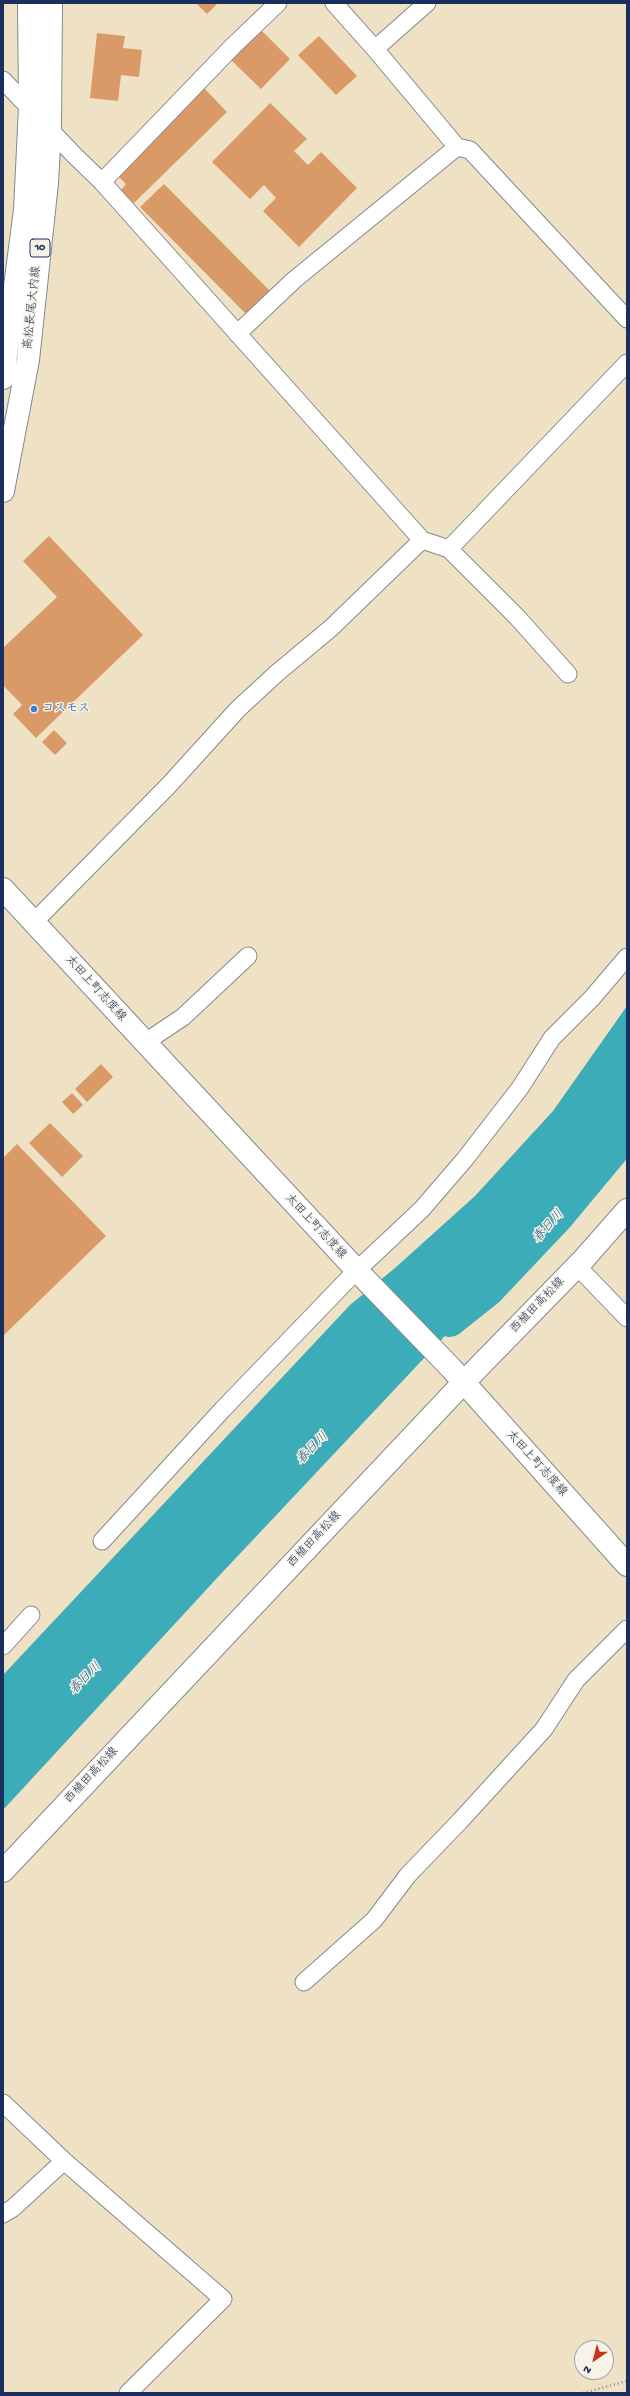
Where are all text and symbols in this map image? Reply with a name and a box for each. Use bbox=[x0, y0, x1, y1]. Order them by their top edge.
road number: 10 bbox=[30, 239, 50, 257]
street label: 高松長尾大内線 bbox=[21, 265, 45, 351]
place label: コスモス bbox=[42, 702, 90, 716]
marker: コスモス bbox=[29, 704, 39, 714]
street label: 太田上町志度線 bbox=[62, 953, 128, 1025]
street label: 太田上町志度線 bbox=[281, 1191, 349, 1263]
water label: 春日川 bbox=[530, 1207, 568, 1247]
street label: 西植田高松線 bbox=[508, 1275, 568, 1337]
street label: 太田上町志度線 bbox=[503, 1428, 569, 1500]
water label: 春日川 bbox=[294, 1430, 332, 1468]
street label: 西植田高松線 bbox=[285, 1509, 345, 1571]
water label: 春日川 bbox=[67, 1660, 105, 1698]
street label: 西植田高松線 bbox=[62, 1745, 122, 1807]
north arrow bbox=[574, 2340, 614, 2380]
text: N bbox=[581, 2362, 594, 2376]

